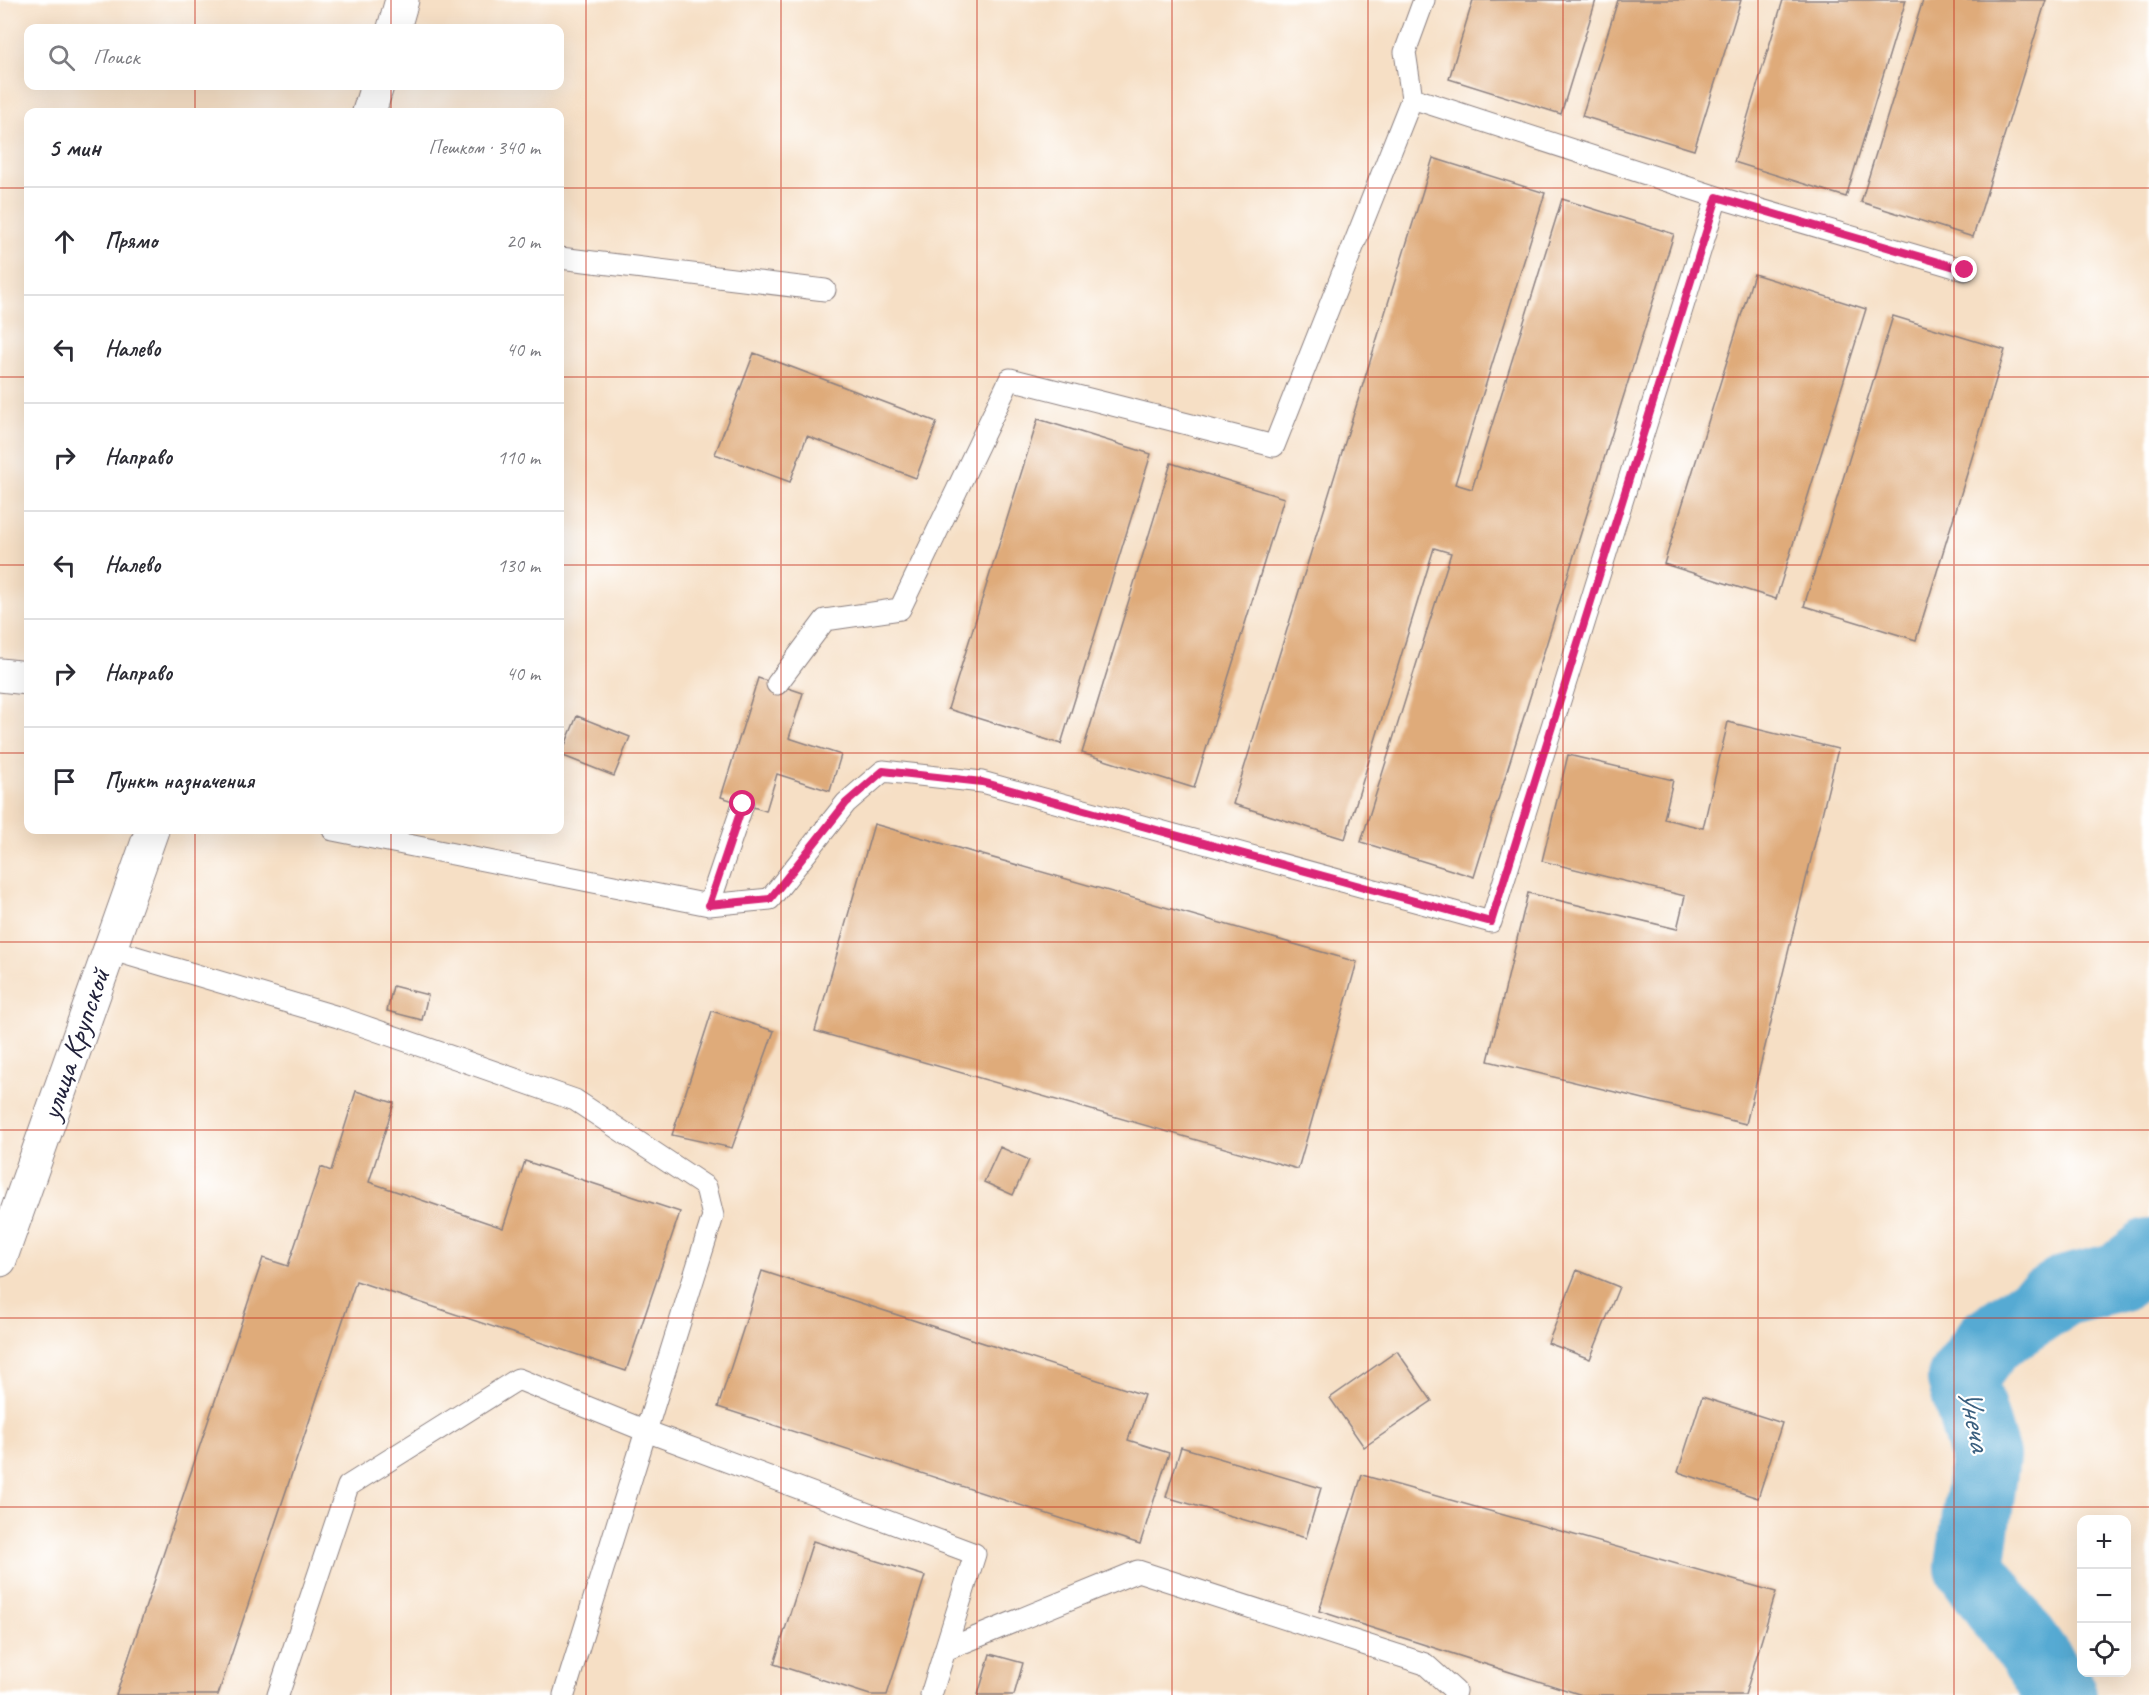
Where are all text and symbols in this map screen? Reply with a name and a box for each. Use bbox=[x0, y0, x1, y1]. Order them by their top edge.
search box bbox=[24, 24, 564, 90]
icon: search bbox=[45, 41, 78, 74]
text: Поиск bbox=[93, 43, 139, 71]
text: 5 мин bbox=[48, 131, 100, 164]
text: Пешком · 340 m bbox=[428, 135, 540, 160]
icon: ahead bbox=[48, 225, 81, 258]
text: Прямо bbox=[105, 227, 157, 255]
text: 20 m bbox=[506, 229, 540, 254]
route end bbox=[1951, 256, 1977, 282]
icon: left bbox=[48, 333, 81, 366]
text: Налево bbox=[105, 335, 161, 363]
text: 40 m bbox=[506, 337, 540, 362]
icon: right bbox=[48, 441, 81, 474]
text: Направо bbox=[105, 443, 172, 471]
text: 110 m bbox=[497, 445, 540, 470]
icon: left bbox=[48, 549, 81, 582]
text: Налево bbox=[105, 551, 161, 579]
text: 130 m bbox=[497, 553, 540, 578]
icon: right bbox=[48, 657, 81, 690]
text: Направо bbox=[105, 659, 172, 687]
text: 40 m bbox=[506, 661, 540, 686]
icon: arrive bbox=[48, 765, 81, 798]
text: Пункт назначения bbox=[105, 767, 254, 795]
route start bbox=[729, 790, 755, 816]
street label: улица Крупской bbox=[31, 962, 119, 1126]
water label: Унеча bbox=[1948, 1384, 2002, 1457]
map controls bbox=[2077, 1515, 2131, 1677]
button: + bbox=[2077, 1515, 2131, 1569]
button: − bbox=[2077, 1569, 2131, 1623]
button: locate bbox=[2077, 1623, 2131, 1677]

